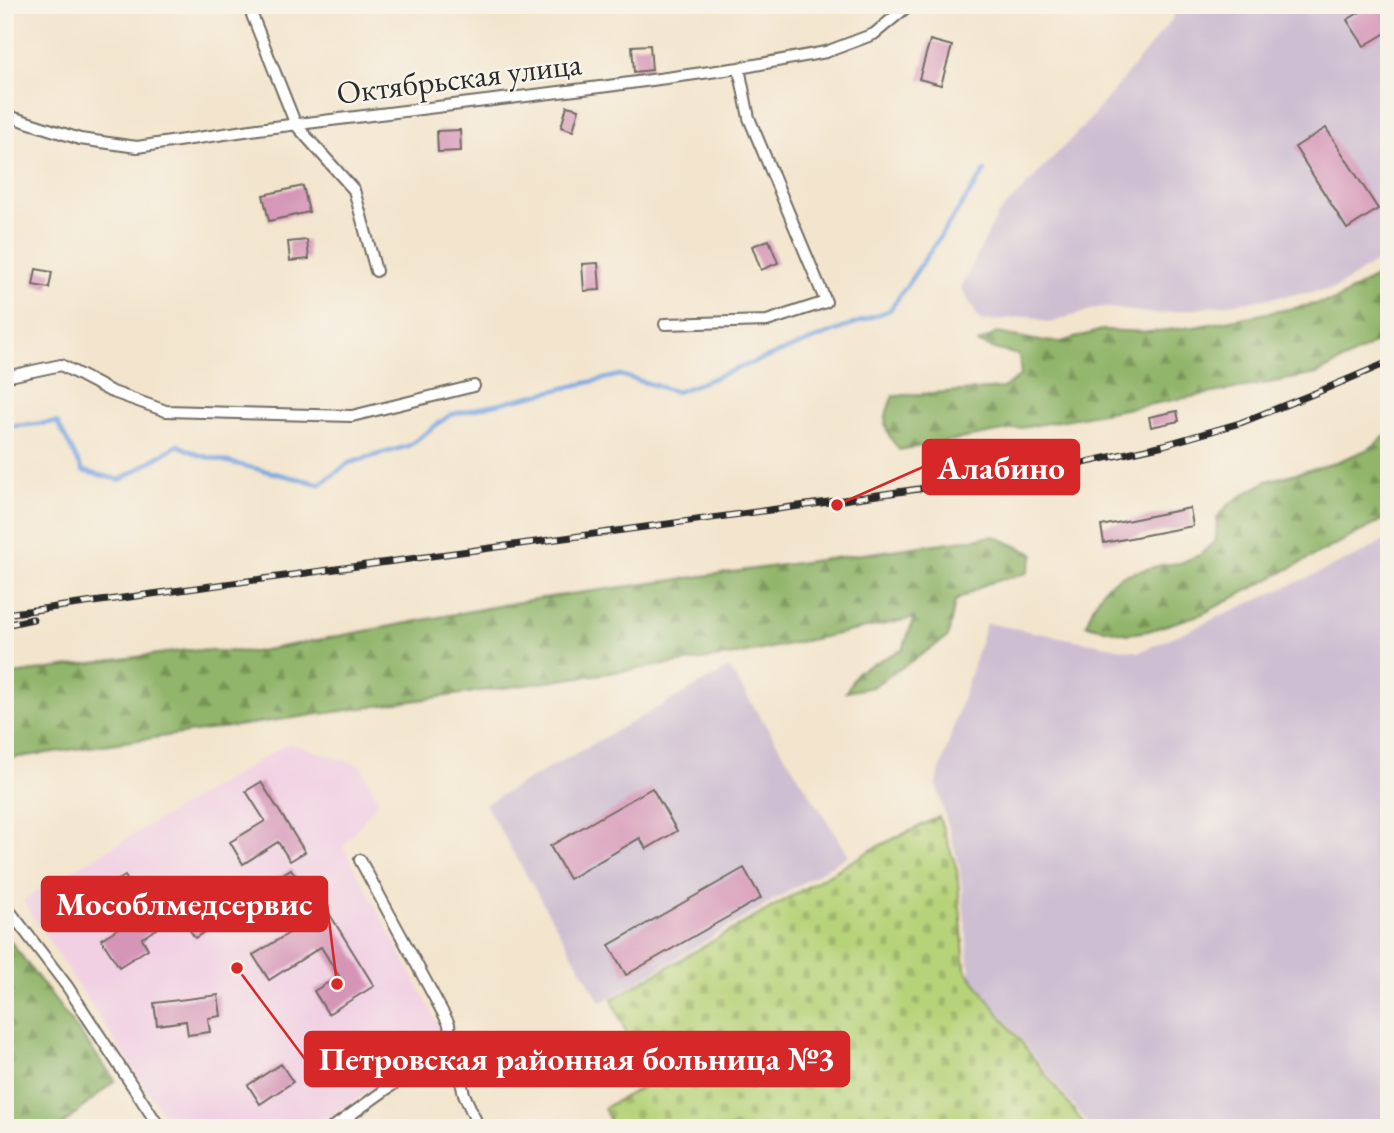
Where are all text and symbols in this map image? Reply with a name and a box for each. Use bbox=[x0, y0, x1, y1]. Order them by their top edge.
street label: Октябрьская улица bbox=[334, 42, 584, 114]
callout: Алабино bbox=[923, 440, 1079, 494]
text: Алабино bbox=[936, 446, 1065, 489]
callout: Мособлмедсервис bbox=[42, 877, 327, 931]
text: Мособлмедсервис bbox=[56, 882, 312, 925]
callout: Петровская районная больница №3 bbox=[305, 1032, 849, 1086]
text: Петровская районная больница №3 bbox=[319, 1037, 835, 1080]

